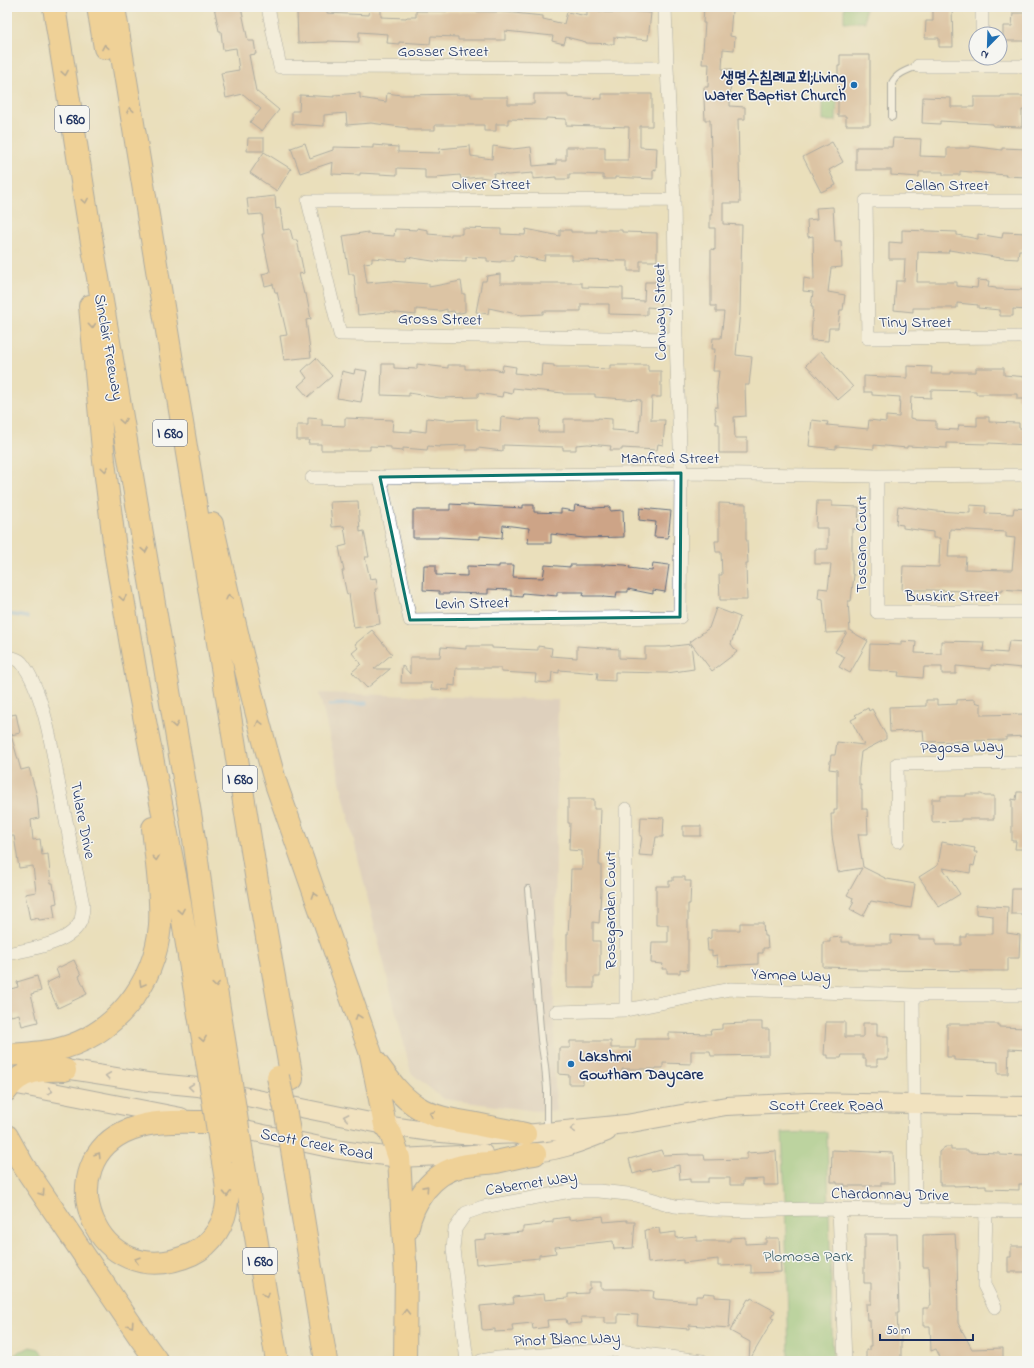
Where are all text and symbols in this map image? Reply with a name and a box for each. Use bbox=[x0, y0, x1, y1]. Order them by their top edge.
north arrow bbox=[968, 26, 1008, 66]
street label: Gosser Street bbox=[397, 40, 489, 64]
one-way arrow bbox=[101, 44, 110, 50]
text: N bbox=[978, 45, 991, 63]
place label: 생명수침례교회;Living Water Baptist Church bbox=[704, 66, 846, 108]
one-way arrow bbox=[60, 70, 68, 76]
marker: 생명수침례교회;Living Water Baptist Church bbox=[849, 80, 859, 90]
road number: I 680 bbox=[55, 106, 89, 132]
one-way arrow bbox=[126, 107, 135, 113]
street label: Oliver Street bbox=[451, 173, 531, 197]
street label: Callan Street bbox=[905, 174, 989, 198]
one-way arrow bbox=[80, 198, 89, 205]
street label: Conway Street bbox=[648, 262, 674, 361]
street label: Sinclair Freeway bbox=[87, 292, 129, 403]
street label: Gross Street bbox=[398, 307, 483, 333]
street label: Tiny Street bbox=[878, 311, 952, 335]
one-way arrow bbox=[87, 323, 96, 329]
one-way arrow bbox=[118, 418, 127, 425]
road number: I 680 bbox=[153, 420, 187, 446]
street label: Manfred Street bbox=[621, 447, 720, 471]
one-way arrow bbox=[100, 466, 109, 472]
street label: Toscano Court bbox=[850, 495, 874, 593]
one-way arrow bbox=[140, 546, 149, 553]
street label: Buskirk Street bbox=[904, 585, 1000, 609]
street label: Levin Street bbox=[435, 591, 510, 617]
one-way arrow bbox=[226, 594, 234, 600]
one-way arrow bbox=[118, 595, 127, 601]
one-way arrow bbox=[256, 720, 264, 726]
one-way arrow bbox=[170, 721, 179, 728]
street label: Pagosa Way bbox=[920, 735, 1004, 761]
road number: I 680 bbox=[223, 766, 257, 792]
street label: Tulare Drive bbox=[63, 780, 101, 862]
street label: Rosegarden Court bbox=[599, 850, 623, 969]
one-way arrow bbox=[151, 855, 160, 861]
one-way arrow bbox=[311, 891, 319, 898]
one-way arrow bbox=[176, 907, 185, 914]
street label: Yampa Way bbox=[751, 963, 831, 989]
one-way arrow bbox=[139, 980, 147, 987]
one-way arrow bbox=[211, 982, 219, 988]
one-way arrow bbox=[354, 1014, 362, 1021]
one-way arrow bbox=[198, 1036, 207, 1042]
place label: Lakshmi Gowtham Daycare bbox=[579, 1045, 704, 1088]
marker: Lakshmi Gowtham Daycare bbox=[566, 1059, 576, 1069]
one-way arrow bbox=[105, 1072, 111, 1081]
one-way arrow bbox=[188, 1082, 194, 1091]
one-way arrow bbox=[47, 1086, 53, 1095]
street label: Scott Creek Road bbox=[769, 1094, 883, 1118]
one-way arrow bbox=[429, 1111, 436, 1119]
one-way arrow bbox=[343, 1114, 350, 1122]
street label: Scott Creek Road bbox=[258, 1122, 375, 1168]
one-way arrow bbox=[570, 1125, 576, 1134]
one-way arrow bbox=[94, 1152, 101, 1159]
street label: Cabernet Way bbox=[484, 1165, 579, 1203]
street label: Chardonnay Drive bbox=[831, 1182, 950, 1208]
one-way arrow bbox=[422, 1186, 429, 1193]
one-way arrow bbox=[37, 1189, 44, 1196]
one-way arrow bbox=[223, 1191, 231, 1197]
park label: Plomosa Park bbox=[763, 1245, 854, 1269]
road number: I 680 bbox=[243, 1248, 277, 1274]
one-way arrow bbox=[134, 1256, 141, 1265]
one-way arrow bbox=[261, 1292, 270, 1298]
one-way arrow bbox=[402, 1309, 410, 1315]
scale bar bbox=[880, 1316, 973, 1342]
one-way arrow bbox=[126, 1320, 133, 1327]
text: 50 m bbox=[886, 1322, 910, 1340]
street label: Pinot Blanc Way bbox=[513, 1326, 621, 1354]

